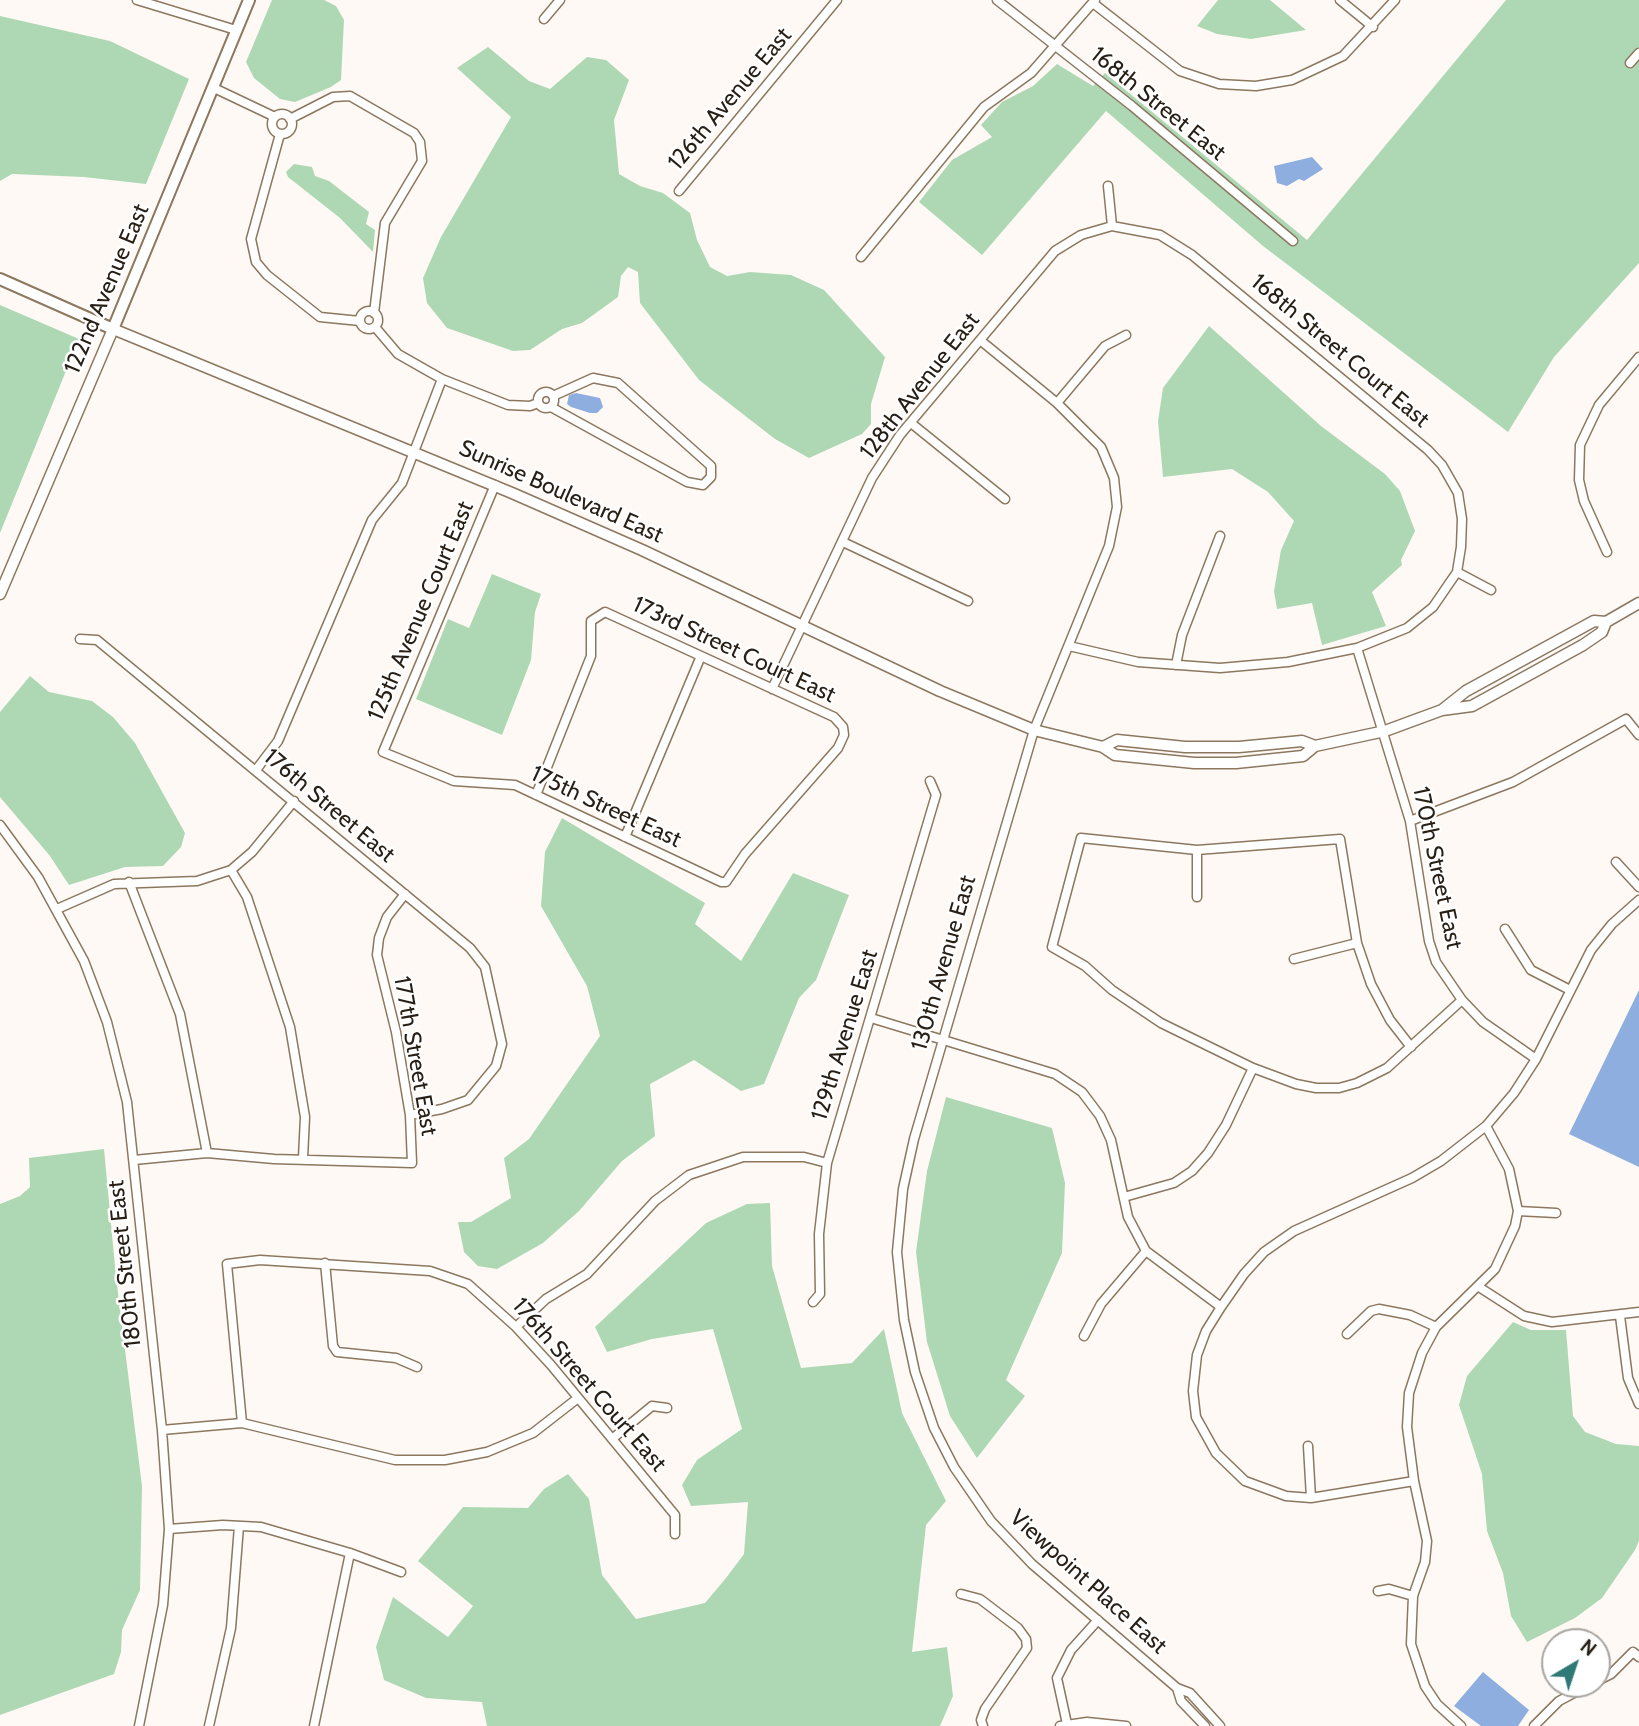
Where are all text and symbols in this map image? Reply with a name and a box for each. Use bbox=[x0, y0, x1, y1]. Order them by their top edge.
street label: 126th Avenue East bbox=[662, 22, 798, 176]
street label: 168th Street East bbox=[1085, 41, 1231, 167]
street label: 122nd Avenue East bbox=[59, 200, 155, 378]
street label: 168th Street Court East bbox=[1245, 268, 1435, 434]
street label: 128th Avenue East bbox=[854, 307, 986, 465]
street label: Sunrise Boulevard East bbox=[455, 435, 667, 549]
street label: 125th Avenue Court East bbox=[362, 497, 480, 725]
street label: 173rd Street Court East bbox=[628, 591, 840, 709]
street label: 176th Street East bbox=[258, 743, 400, 869]
street label: 175th Street East bbox=[527, 760, 685, 854]
street label: 170th Street East bbox=[1406, 784, 1468, 952]
street label: 130th Avenue East bbox=[906, 872, 982, 1054]
street label: 129th Avenue East bbox=[806, 946, 884, 1124]
street label: 177th Street East bbox=[387, 974, 443, 1138]
street label: 180th Street East bbox=[102, 1179, 148, 1349]
street label: 176th Street Court East bbox=[506, 1293, 672, 1477]
street label: Viewpoint Place East bbox=[1004, 1504, 1172, 1660]
north arrow bbox=[1541, 1628, 1611, 1698]
text: N bbox=[1576, 1635, 1601, 1661]

